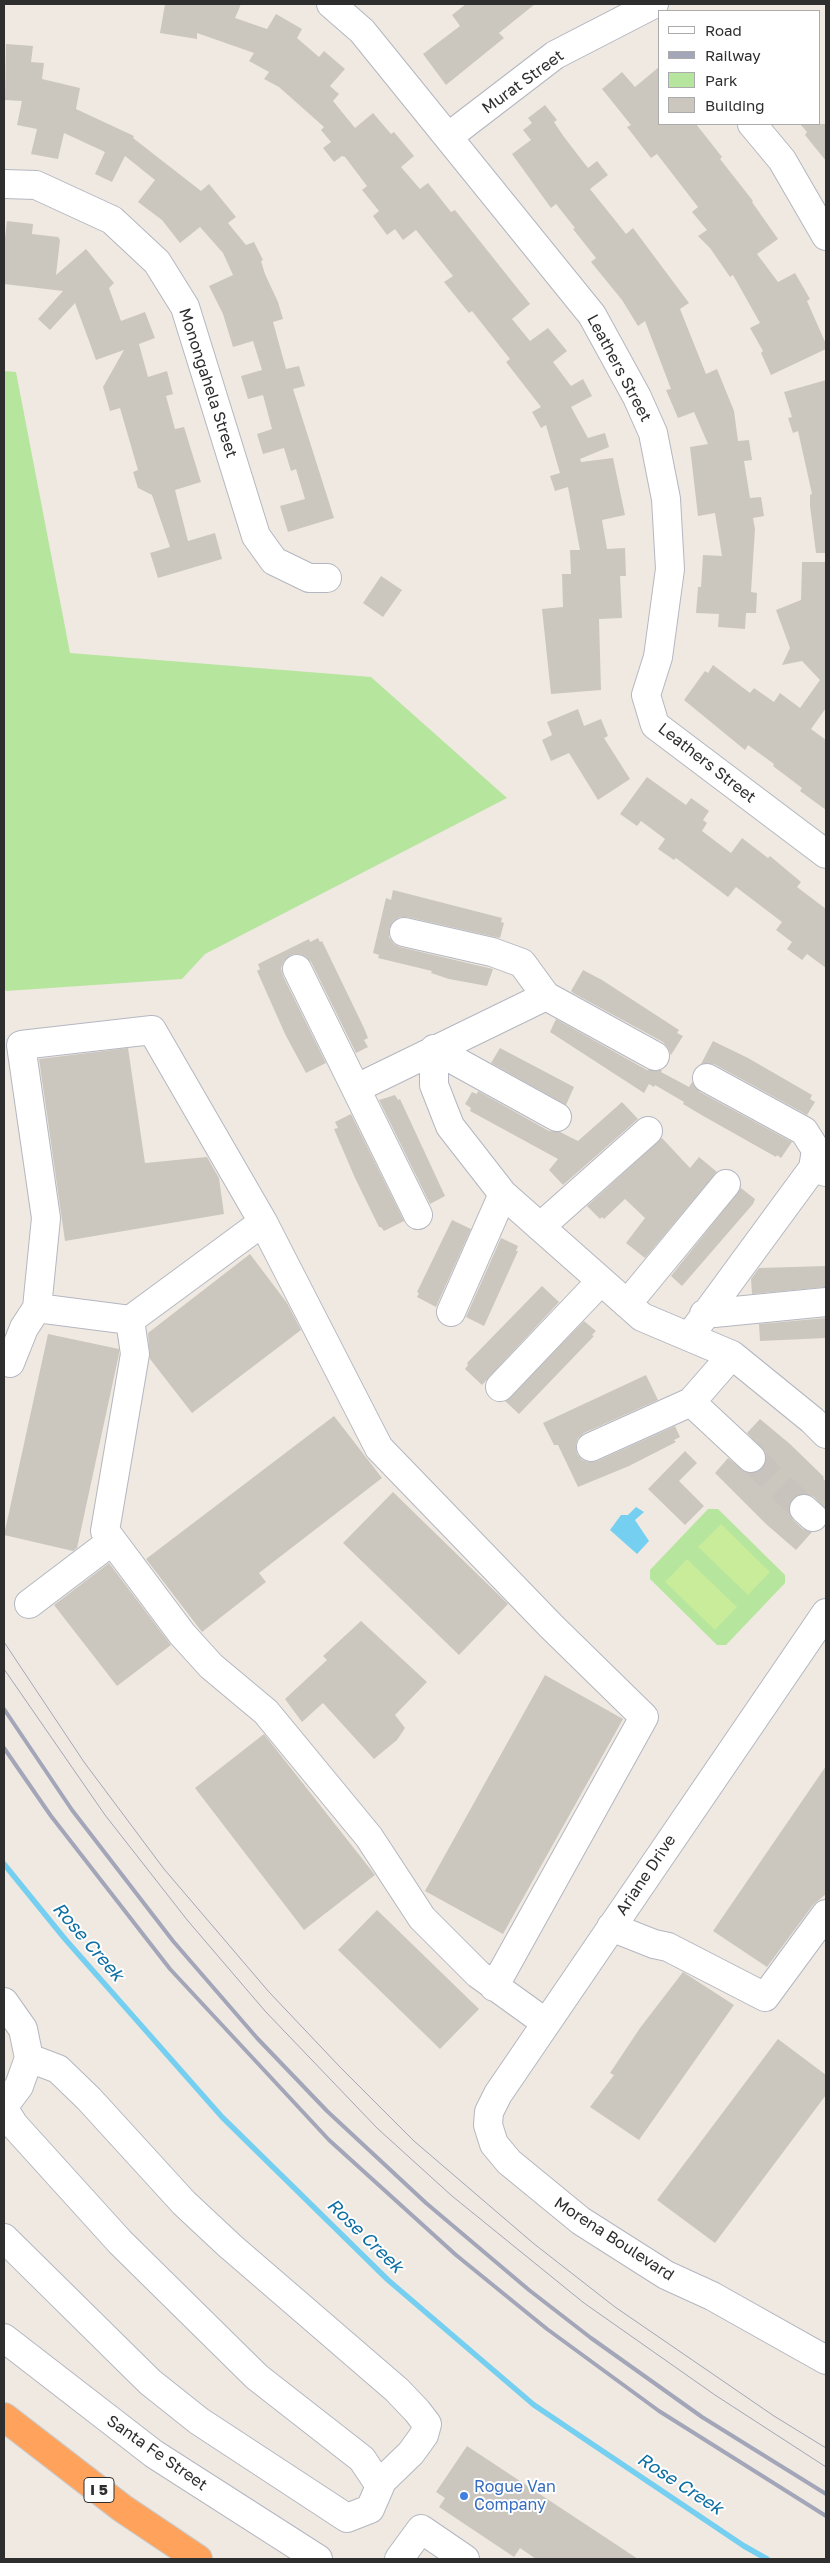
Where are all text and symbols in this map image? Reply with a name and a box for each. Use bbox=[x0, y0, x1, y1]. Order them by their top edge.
legend bbox=[658, 10, 820, 125]
text: Road bbox=[705, 21, 742, 39]
street label: Murat Street bbox=[478, 46, 568, 118]
text: Railway bbox=[705, 46, 761, 64]
text: Park bbox=[705, 71, 737, 89]
text: Building bbox=[705, 96, 765, 114]
street label: Monongahela Street bbox=[175, 306, 241, 460]
street label: Leathers Street bbox=[583, 311, 655, 425]
street label: Leathers Street bbox=[654, 719, 760, 807]
street label: Ariane Drive bbox=[612, 1831, 680, 1919]
water label: Rose Creek bbox=[48, 1898, 128, 1986]
street label: Morena Boulevard bbox=[551, 2193, 677, 2285]
water label: Rose Creek bbox=[322, 2194, 408, 2278]
street label: Santa Fe Street bbox=[103, 2411, 211, 2495]
water label: Rose Creek bbox=[633, 2448, 727, 2520]
place label: Rogue Van Company bbox=[474, 2477, 556, 2515]
road number: I 5 bbox=[84, 2478, 114, 2502]
marker: Rogue Van Company bbox=[458, 2490, 470, 2502]

